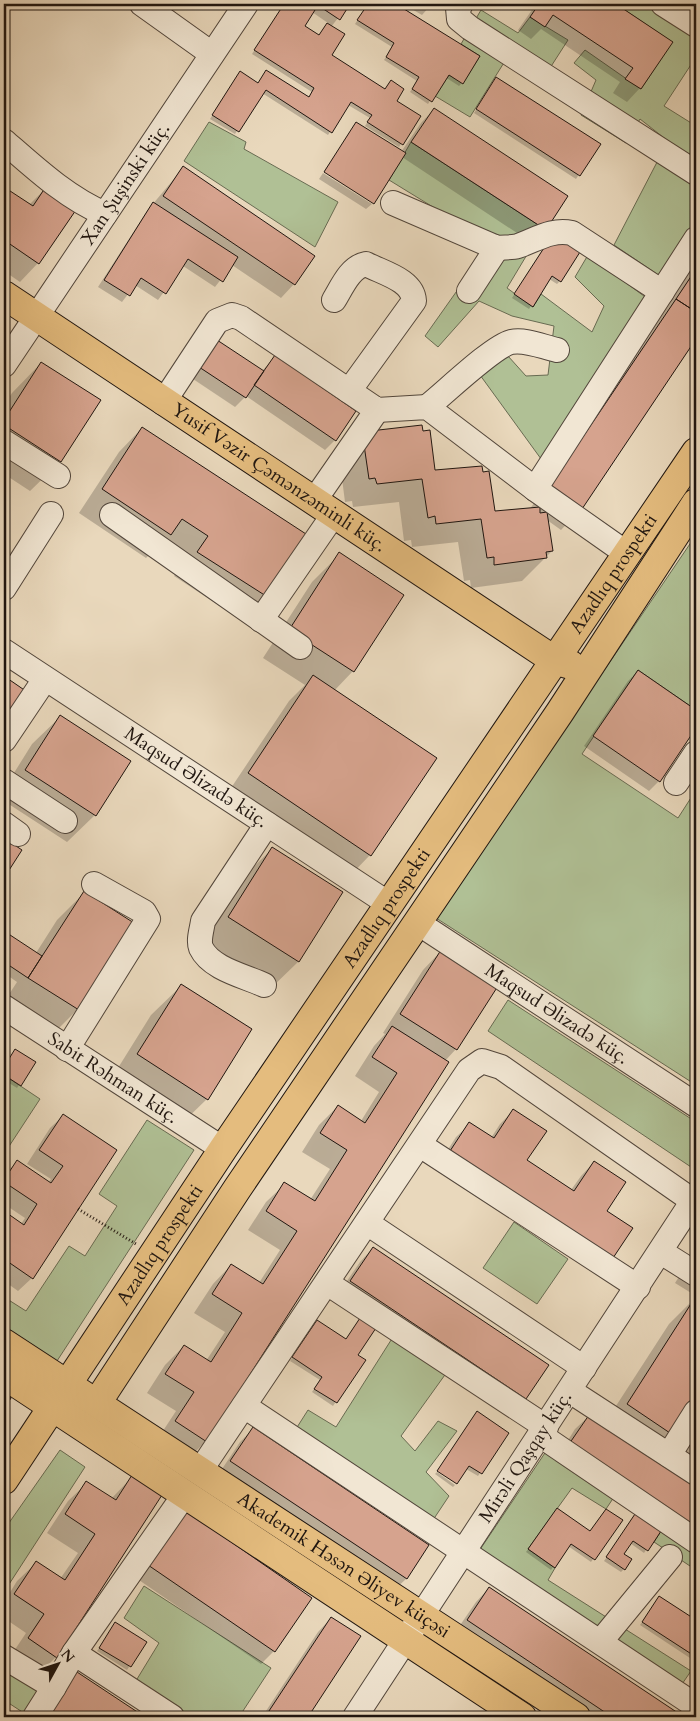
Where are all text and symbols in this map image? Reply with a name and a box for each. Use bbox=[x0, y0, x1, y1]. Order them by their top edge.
street label: Xan Şuşinski küç. bbox=[75, 117, 176, 250]
street label: Yusif Vəzir Çəmənzəminli küç. bbox=[166, 397, 392, 558]
street label: Azadlıq prospekti bbox=[563, 509, 663, 639]
street label: Maqsud Əlizadə küç. bbox=[119, 721, 273, 834]
street label: Azadlıq prospekti bbox=[336, 843, 436, 973]
street label: Maqsud Əlizadə küç. bbox=[480, 957, 634, 1071]
street label: Sabit Rəhman küç. bbox=[43, 1026, 183, 1130]
street label: Azadlıq prospekti bbox=[110, 1179, 209, 1310]
street label: Mirəli Qaşqay küç. bbox=[473, 1386, 578, 1528]
street label: Akademik Həsən Əliyev küçəsi bbox=[232, 1486, 455, 1644]
north arrow bbox=[32, 1638, 82, 1688]
text: N bbox=[56, 1645, 79, 1667]

